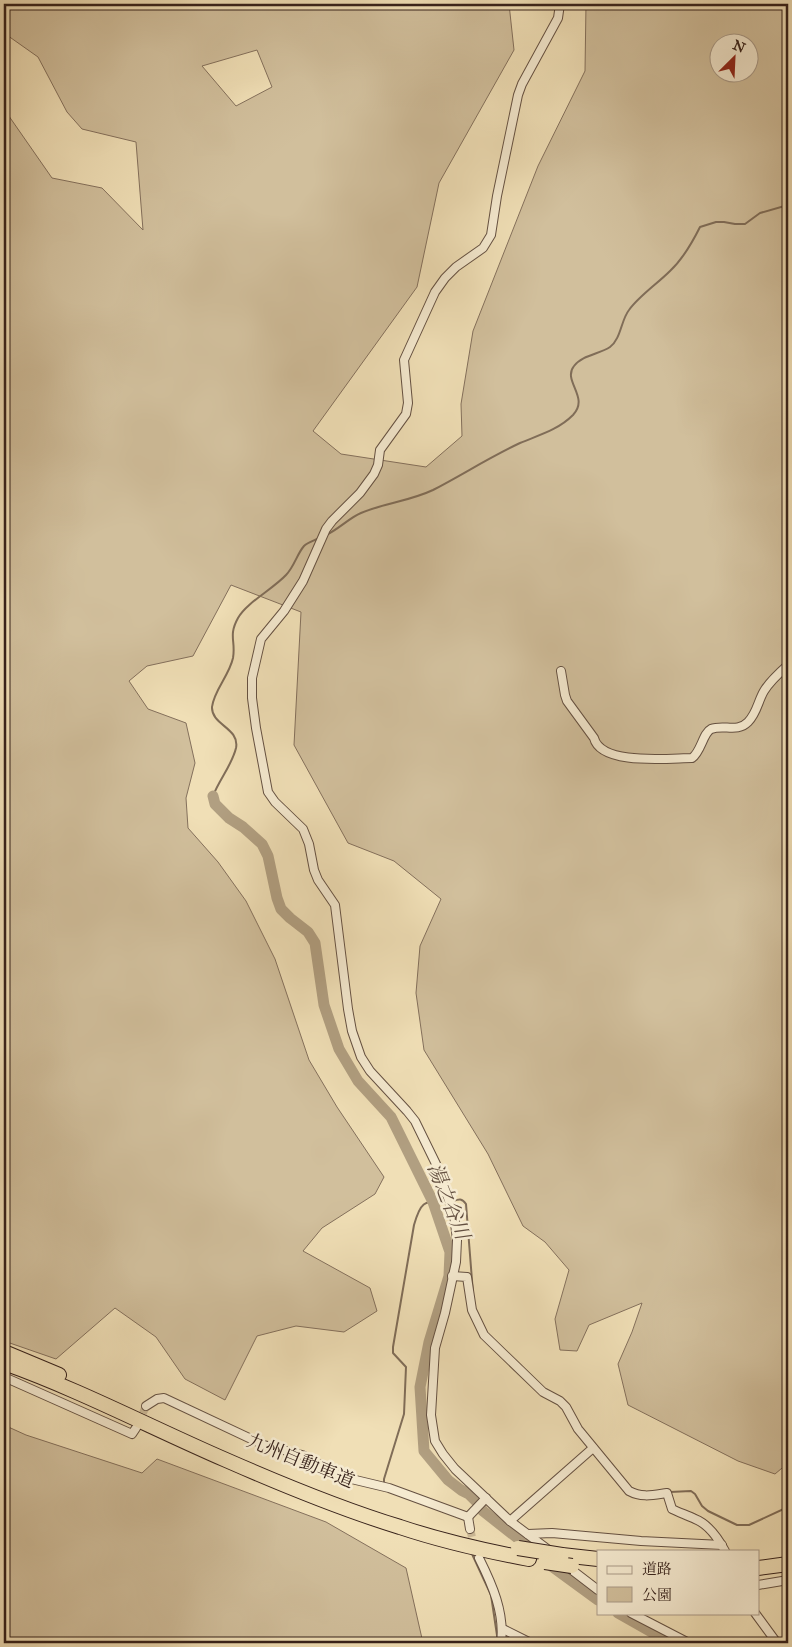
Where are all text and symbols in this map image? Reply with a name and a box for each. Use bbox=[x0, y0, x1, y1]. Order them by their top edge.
north arrow bbox=[710, 32, 760, 82]
text: N bbox=[730, 36, 748, 57]
water label: 湯之谷川 bbox=[423, 1159, 476, 1244]
street label: 九州自動車道 bbox=[244, 1428, 358, 1492]
legend bbox=[597, 1550, 760, 1614]
text: 道路 bbox=[642, 1560, 672, 1578]
text: 公園 bbox=[642, 1586, 672, 1604]

